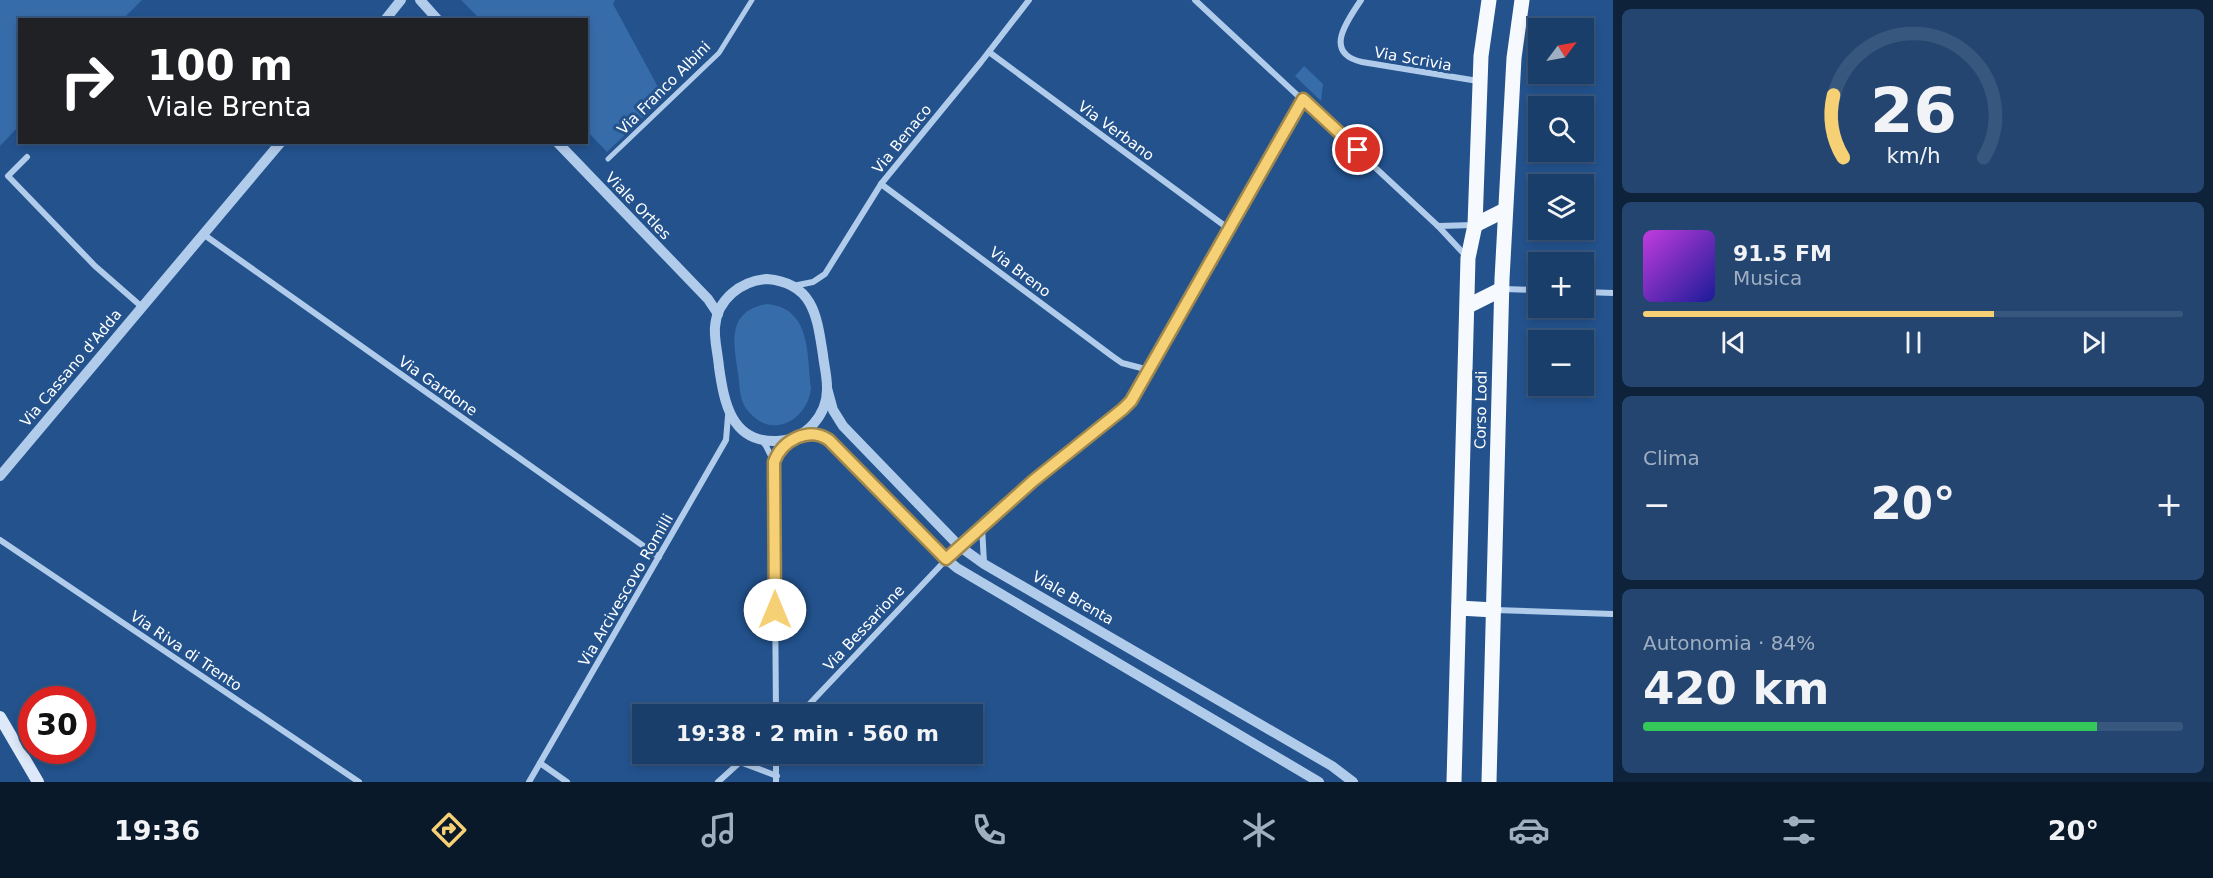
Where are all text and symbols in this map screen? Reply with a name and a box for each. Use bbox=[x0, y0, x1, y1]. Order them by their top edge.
north arrow bbox=[1528, 18, 1594, 84]
map controls bbox=[1528, 18, 1594, 396]
street label: Via Franco Albini bbox=[614, 38, 714, 138]
text: 100 m bbox=[147, 41, 293, 90]
icon: right bbox=[48, 42, 126, 120]
street label: Via Scrivia bbox=[1373, 43, 1453, 75]
text: 26 bbox=[1870, 74, 1956, 147]
text: Viale Brenta bbox=[147, 91, 312, 122]
button: search bbox=[1528, 96, 1594, 162]
street label: Via Verbano bbox=[1074, 97, 1158, 165]
street label: Via Benaco bbox=[869, 101, 935, 177]
pin bbox=[1332, 124, 1383, 175]
icon: arrive bbox=[1341, 133, 1374, 166]
text: km/h bbox=[1886, 144, 1940, 169]
street label: Viale Ortles bbox=[601, 169, 675, 244]
button: layers bbox=[1528, 174, 1594, 240]
text: 91.5 FM bbox=[1733, 241, 1832, 266]
street label: Via Breno bbox=[986, 243, 1054, 301]
button: + bbox=[1528, 252, 1594, 318]
text: Musica bbox=[1733, 266, 1802, 290]
street label: Via Cassano d'Adda bbox=[17, 306, 125, 430]
icon: previous bbox=[1717, 326, 1750, 359]
icon: pause bbox=[1897, 326, 1930, 359]
icon: next bbox=[2077, 326, 2110, 359]
button: − bbox=[1528, 330, 1594, 396]
street label: Via Gardone bbox=[395, 352, 481, 420]
street label: Corso Lodi bbox=[1471, 371, 1491, 449]
text: Clima bbox=[1643, 446, 1700, 470]
text: 20° bbox=[1870, 477, 1956, 530]
text: − bbox=[1643, 485, 1671, 524]
text: + bbox=[2155, 485, 2183, 524]
street label: Via Arcivescovo Romilli bbox=[575, 511, 677, 669]
street label: Viale Brenta bbox=[1029, 567, 1117, 629]
position arrow bbox=[743, 578, 807, 642]
street label: Via Bessarione bbox=[820, 581, 908, 675]
street label: Via Riva di Trento bbox=[127, 607, 245, 695]
text: Autonomia · 84% bbox=[1643, 631, 1815, 655]
text: 420 km bbox=[1643, 662, 1829, 715]
speed limit sign: 30 bbox=[18, 686, 96, 764]
text: 19:38 · 2 min · 560 m bbox=[676, 721, 939, 746]
icon: directions bbox=[428, 809, 470, 851]
icon: music bbox=[698, 809, 740, 851]
icon: phone bbox=[968, 809, 1010, 851]
icon: climate bbox=[1238, 809, 1280, 851]
icon: car bbox=[1508, 809, 1550, 851]
icon: filters bbox=[1778, 809, 1820, 851]
text: 19:36 bbox=[114, 815, 200, 846]
text: 20° bbox=[2048, 815, 2099, 846]

